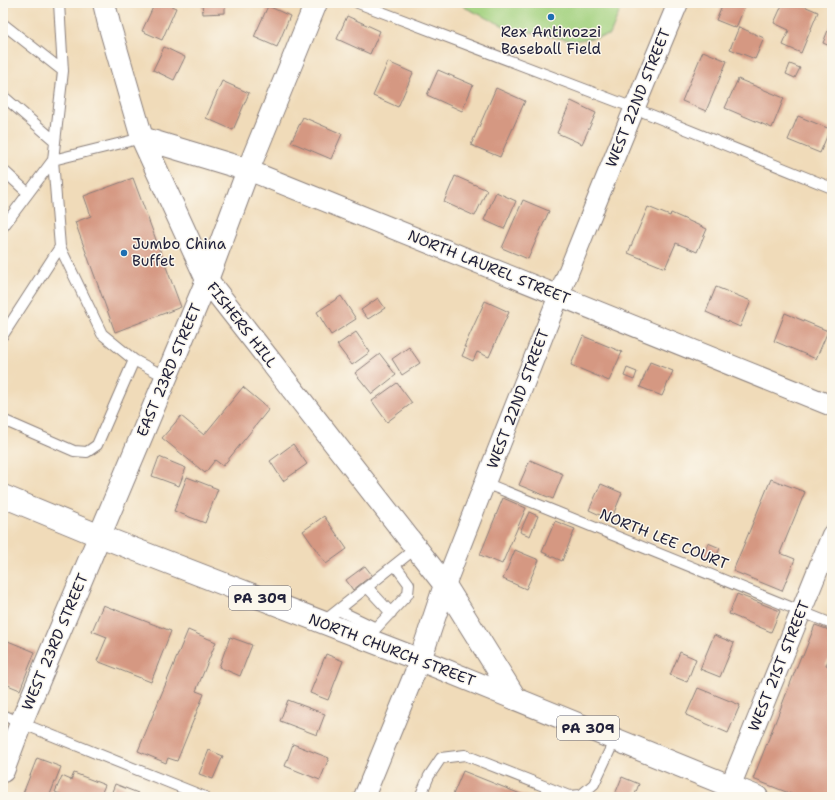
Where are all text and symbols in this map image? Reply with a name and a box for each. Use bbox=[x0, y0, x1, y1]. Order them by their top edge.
marker: Rex Antinozzi Baseball Field bbox=[546, 12, 556, 22]
place label: Rex Antinozzi Baseball Field bbox=[501, 22, 602, 59]
street label: WEST 22ND STREET bbox=[601, 26, 675, 170]
street label: NORTH LAUREL STREET bbox=[405, 225, 573, 309]
place label: Jumbo China Buffet bbox=[132, 234, 227, 271]
marker: Jumbo China Buffet bbox=[119, 248, 129, 258]
street label: FISHERS HILL bbox=[202, 278, 282, 372]
street label: EAST 23RD STREET bbox=[132, 300, 206, 440]
street label: WEST 22ND STREET bbox=[482, 326, 554, 472]
street label: NORTH LEE COURT bbox=[597, 504, 731, 574]
street label: WEST 23RD STREET bbox=[17, 570, 93, 714]
road number: PA 309 bbox=[229, 586, 291, 610]
street label: WEST 21ST STREET bbox=[744, 598, 814, 734]
street label: NORTH CHURCH STREET bbox=[306, 609, 478, 691]
road number: PA 309 bbox=[557, 716, 619, 740]

